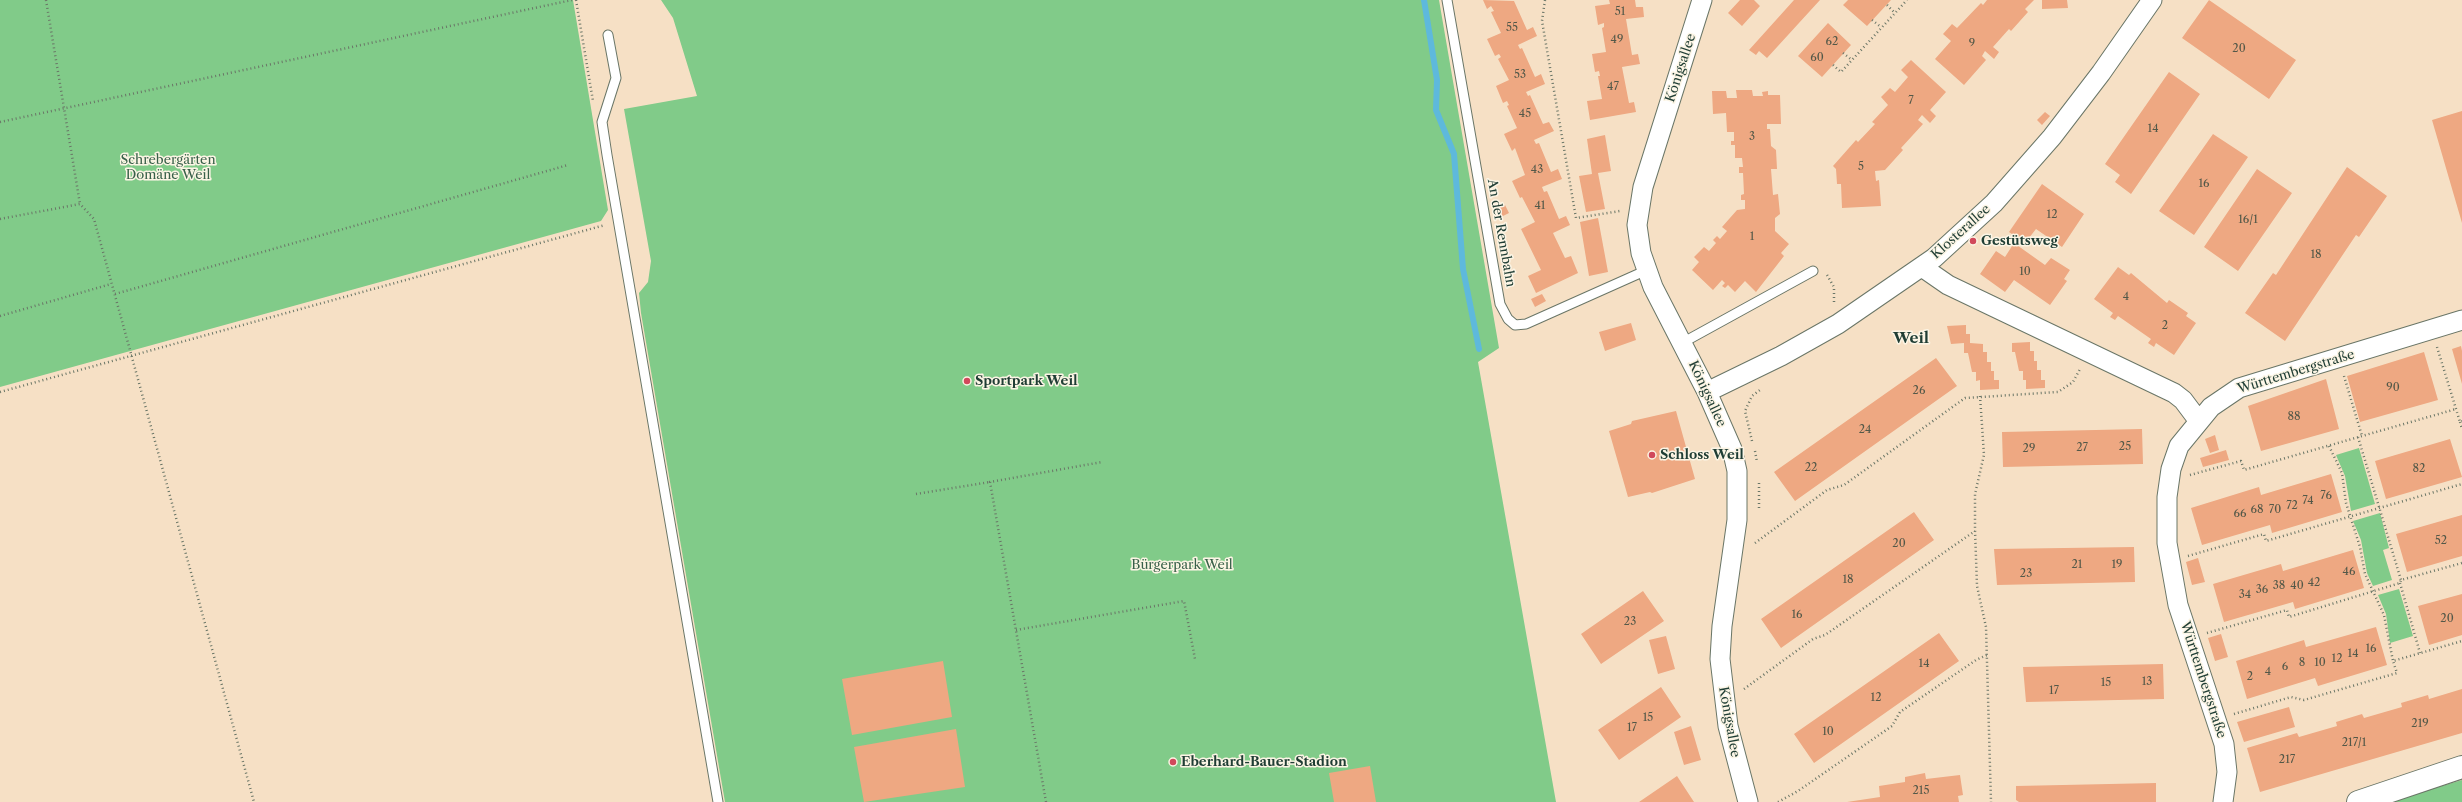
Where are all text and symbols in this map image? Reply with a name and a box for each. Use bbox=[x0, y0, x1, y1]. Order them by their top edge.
house number: 51 bbox=[1615, 5, 1625, 19]
house number: 55 bbox=[1506, 21, 1518, 35]
street label: Königsallee bbox=[1663, 32, 1699, 104]
house number: 49 bbox=[1611, 33, 1623, 47]
house number: 62 bbox=[1826, 35, 1838, 49]
house number: 9 bbox=[1969, 37, 1975, 51]
house number: 20 bbox=[2232, 42, 2246, 56]
house number: 60 bbox=[1810, 51, 1824, 65]
house number: 53 bbox=[1514, 68, 1526, 82]
house number: 47 bbox=[1607, 80, 1619, 94]
house number: 7 bbox=[1908, 94, 1914, 108]
house number: 45 bbox=[1519, 107, 1531, 121]
house number: 14 bbox=[2148, 122, 2158, 136]
house number: 3 bbox=[1749, 130, 1755, 144]
park label: Schrebergärten Domäne Weil bbox=[120, 152, 216, 183]
house number: 5 bbox=[1858, 160, 1864, 174]
house number: 43 bbox=[1531, 163, 1543, 177]
house number: 16 bbox=[2198, 177, 2210, 191]
street label: An der Rennbahn bbox=[1484, 178, 1518, 288]
house number: 41 bbox=[1535, 199, 1545, 213]
street label: Klosterallee bbox=[1928, 201, 1994, 263]
house number: 12 bbox=[2047, 208, 2057, 222]
house number: 16/1 bbox=[2238, 213, 2258, 227]
house number: 1 bbox=[1750, 230, 1754, 244]
place label: Gestütsweg bbox=[1981, 233, 2058, 249]
marker: Gestütsweg bbox=[1968, 236, 1978, 246]
house number: 18 bbox=[2310, 248, 2322, 262]
house number: 10 bbox=[2019, 265, 2031, 279]
house number: 4 bbox=[2123, 290, 2129, 304]
house number: 2 bbox=[2162, 319, 2168, 333]
district label: Weil bbox=[1893, 330, 1929, 348]
street label: Württembergstraße bbox=[2236, 347, 2356, 397]
street label: Königsallee bbox=[1685, 358, 1729, 430]
place label: Sportpark Weil bbox=[975, 373, 1078, 389]
marker: Sportpark Weil bbox=[962, 376, 972, 386]
house number: 90 bbox=[2386, 381, 2400, 395]
house number: 26 bbox=[1913, 384, 1925, 398]
house number: 88 bbox=[2287, 410, 2301, 424]
house number: 24 bbox=[1859, 423, 1871, 437]
house number: 25 bbox=[2119, 440, 2131, 454]
house number: 27 bbox=[2076, 441, 2088, 455]
house number: 29 bbox=[2023, 442, 2035, 456]
place label: Schloss Weil bbox=[1660, 447, 1744, 463]
marker: Schloss Weil bbox=[1647, 450, 1657, 460]
house number: 22 bbox=[1805, 461, 1817, 475]
house number: 82 bbox=[2413, 462, 2425, 476]
house number: 76 bbox=[2320, 489, 2332, 503]
house number: 74 bbox=[2302, 494, 2314, 508]
house number: 72 bbox=[2286, 499, 2298, 513]
house number: 68 bbox=[2251, 503, 2263, 517]
house number: 70 bbox=[2269, 503, 2281, 517]
house number: 66 bbox=[2234, 507, 2246, 521]
house number: 52 bbox=[2435, 534, 2447, 548]
house number: 20 bbox=[1892, 537, 1906, 551]
park label: Bürgerpark Weil bbox=[1131, 557, 1233, 573]
house number: 21 bbox=[2072, 558, 2082, 572]
house number: 19 bbox=[2111, 558, 2123, 572]
house number: 46 bbox=[2343, 565, 2355, 579]
house number: 23 bbox=[2020, 567, 2032, 581]
house number: 18 bbox=[1842, 573, 1854, 587]
house number: 42 bbox=[2308, 576, 2320, 590]
house number: 38 bbox=[2273, 579, 2285, 593]
house number: 40 bbox=[2290, 579, 2304, 593]
house number: 36 bbox=[2256, 583, 2268, 597]
house number: 34 bbox=[2239, 588, 2251, 602]
house number: 16 bbox=[1791, 608, 1803, 622]
house number: 20 bbox=[2440, 612, 2454, 626]
house number: 23 bbox=[1624, 615, 1636, 629]
street label: Württembergstraße bbox=[2177, 620, 2229, 740]
house number: 16 bbox=[2365, 642, 2377, 656]
house number: 14 bbox=[2348, 647, 2358, 661]
house number: 12 bbox=[2332, 652, 2342, 666]
house number: 8 bbox=[2299, 656, 2305, 670]
house number: 10 bbox=[2314, 656, 2326, 670]
house number: 14 bbox=[1919, 657, 1929, 671]
house number: 6 bbox=[2282, 660, 2288, 674]
house number: 4 bbox=[2265, 665, 2271, 679]
house number: 2 bbox=[2247, 670, 2253, 684]
house number: 13 bbox=[2142, 675, 2152, 689]
house number: 15 bbox=[2101, 676, 2111, 690]
house number: 17 bbox=[2049, 684, 2059, 698]
street label: Königsallee bbox=[1715, 685, 1743, 759]
house number: 12 bbox=[1871, 691, 1881, 705]
house number: 15 bbox=[1643, 711, 1653, 725]
house number: 219 bbox=[2411, 717, 2429, 731]
house number: 17 bbox=[1627, 721, 1637, 735]
house number: 10 bbox=[1822, 725, 1834, 739]
house number: 217/1 bbox=[2342, 736, 2366, 750]
house number: 217 bbox=[2279, 753, 2295, 767]
place label: Eberhard-Bauer-Stadion bbox=[1181, 754, 1347, 770]
marker: Eberhard-Bauer-Stadion bbox=[1168, 757, 1178, 767]
house number: 215 bbox=[1913, 784, 1929, 798]

